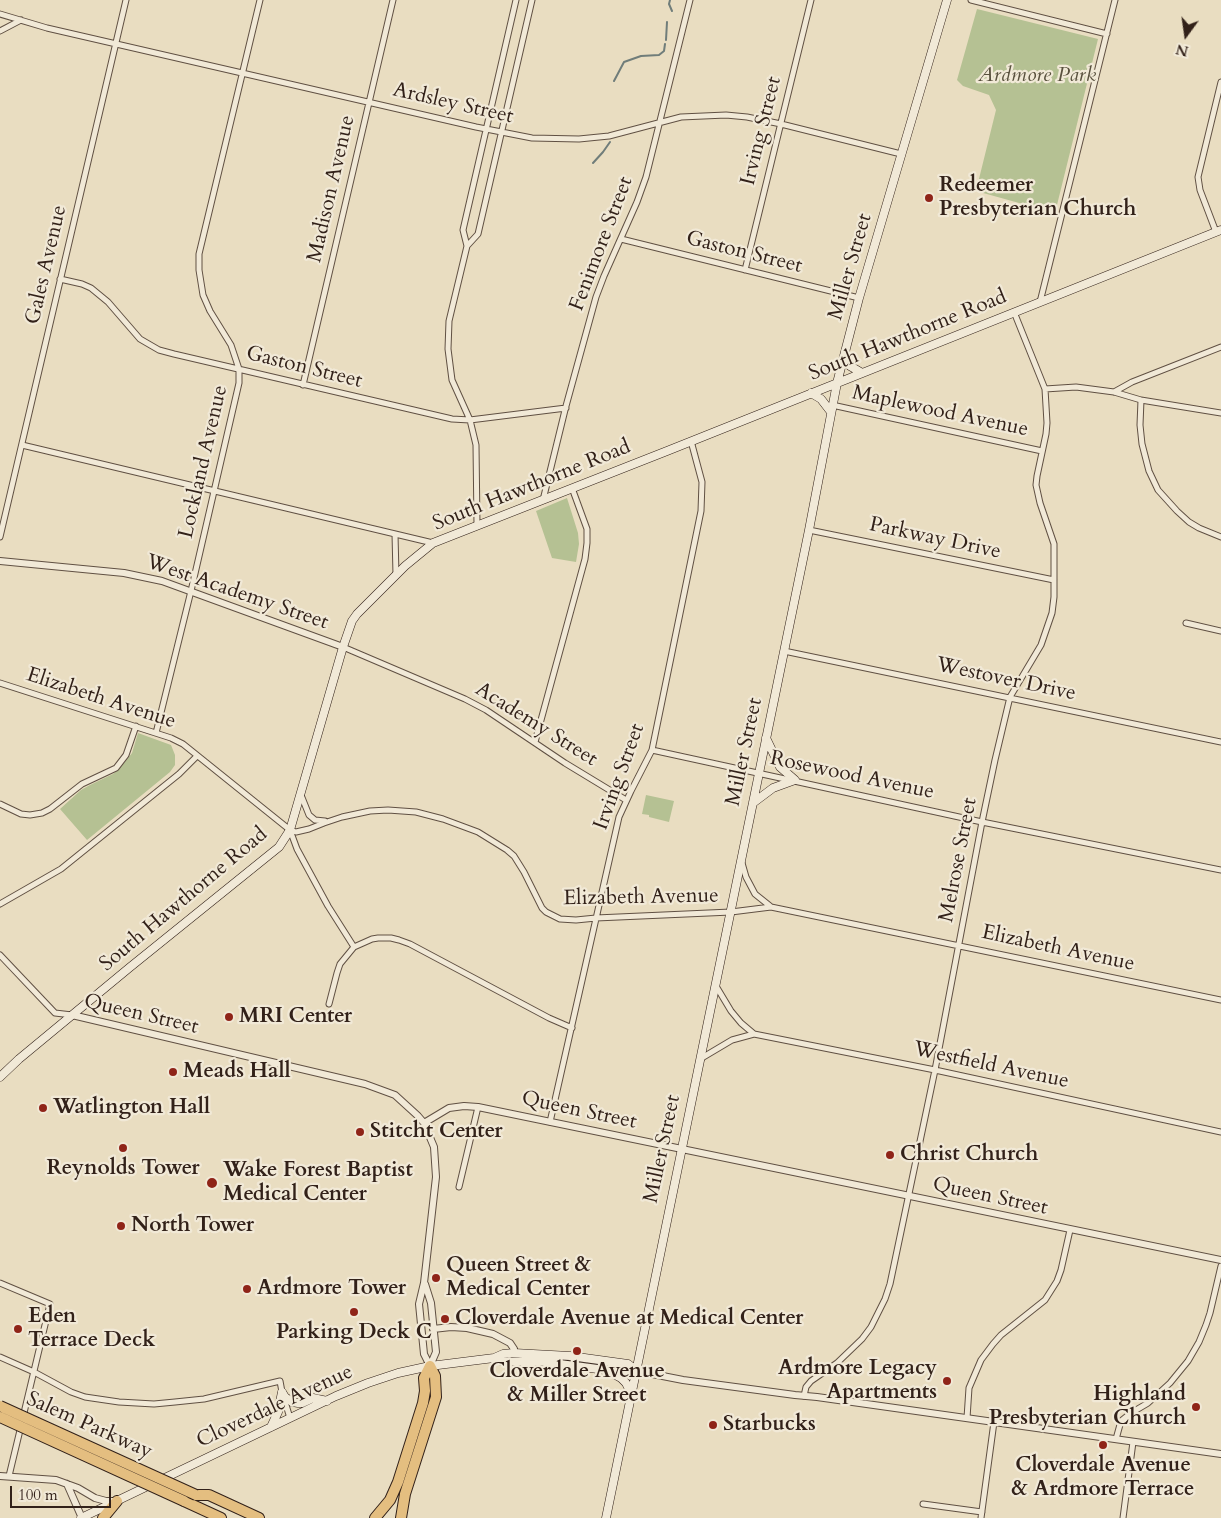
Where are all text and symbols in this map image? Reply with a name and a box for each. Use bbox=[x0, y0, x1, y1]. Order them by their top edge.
north arrow bbox=[1161, 10, 1211, 60]
text: N bbox=[1174, 39, 1190, 61]
park label: Ardmore Park bbox=[978, 63, 1096, 89]
street label: Irving Street bbox=[736, 74, 788, 188]
street label: Ardsley Street bbox=[390, 78, 516, 130]
street label: Madison Avenue bbox=[303, 113, 361, 265]
street label: Fenimore Street bbox=[565, 173, 639, 315]
place label: Redeemer Presbyterian Church bbox=[939, 173, 1136, 223]
marker: Redeemer Presbyterian Church bbox=[923, 192, 935, 204]
street label: Gales Avenue bbox=[21, 203, 73, 327]
street label: Miller Street bbox=[824, 211, 878, 323]
street label: Gaston Street bbox=[683, 226, 805, 280]
street label: South Hawthorne Road bbox=[805, 285, 1011, 387]
street label: Gaston Street bbox=[243, 341, 365, 395]
street label: Maplewood Avenue bbox=[850, 381, 1030, 443]
street label: Lockland Avenue bbox=[174, 383, 234, 541]
street label: South Hawthorne Road bbox=[429, 435, 635, 537]
street label: Parkway Drive bbox=[867, 513, 1003, 565]
street label: West Academy Street bbox=[142, 550, 332, 636]
street label: Westover Drive bbox=[934, 653, 1078, 707]
street label: Elizabeth Avenue bbox=[23, 663, 179, 735]
street label: Academy Street bbox=[470, 677, 602, 773]
street label: Miller Street bbox=[721, 696, 769, 808]
street label: Irving Street bbox=[589, 720, 651, 834]
street label: Rosewood Avenue bbox=[768, 746, 936, 806]
street label: Melrose Street bbox=[935, 796, 983, 924]
street label: South Hawthorne Road bbox=[95, 823, 273, 977]
street label: Elizabeth Avenue bbox=[563, 884, 719, 912]
street label: Elizabeth Avenue bbox=[979, 921, 1137, 977]
street label: Queen Street bbox=[81, 990, 201, 1040]
place label: MRI Center bbox=[239, 1004, 352, 1030]
marker: MRI Center bbox=[223, 1011, 235, 1023]
street label: Westfield Avenue bbox=[911, 1037, 1071, 1095]
place label: Meads Hall bbox=[183, 1059, 291, 1085]
marker: Meads Hall bbox=[167, 1066, 179, 1078]
street label: Queen Street bbox=[519, 1087, 639, 1135]
street label: Miller Street bbox=[639, 1093, 687, 1205]
place label: Watlington Hall bbox=[53, 1095, 210, 1121]
marker: Watlington Hall bbox=[37, 1102, 49, 1114]
place label: Stitcht Center bbox=[370, 1119, 503, 1145]
marker: Stitcht Center bbox=[354, 1126, 366, 1138]
marker: Reynolds Tower bbox=[117, 1142, 129, 1154]
place label: Christ Church bbox=[900, 1142, 1038, 1168]
marker: Christ Church bbox=[884, 1149, 896, 1161]
place label: Reynolds Tower bbox=[46, 1156, 200, 1182]
place label: Wake Forest Baptist Medical Center bbox=[223, 1158, 413, 1208]
street label: Queen Street bbox=[930, 1173, 1050, 1221]
marker: Wake Forest Baptist Medical Center bbox=[205, 1176, 219, 1190]
place label: North Tower bbox=[131, 1213, 254, 1239]
marker: North Tower bbox=[115, 1220, 127, 1232]
place label: Queen Street & Medical Center bbox=[446, 1253, 591, 1303]
marker: Queen Street & Medical Center bbox=[430, 1272, 442, 1284]
place label: Ardmore Tower bbox=[257, 1276, 406, 1302]
marker: Ardmore Tower bbox=[241, 1283, 253, 1295]
place label: Eden Terrace Deck bbox=[28, 1304, 155, 1354]
marker: Parking Deck C bbox=[348, 1306, 360, 1318]
place label: Cloverdale Avenue at Medical Center bbox=[455, 1306, 803, 1332]
marker: Cloverdale Avenue at Medical Center bbox=[439, 1313, 451, 1325]
place label: Parking Deck C bbox=[276, 1320, 432, 1346]
marker: Eden Terrace Deck bbox=[12, 1323, 24, 1335]
marker: Cloverdale Avenue & Miller Street bbox=[571, 1345, 583, 1357]
place label: Ardmore Legacy Apartments bbox=[778, 1356, 937, 1406]
place label: Cloverdale Avenue & Miller Street bbox=[489, 1359, 665, 1409]
street label: Cloverdale Avenue bbox=[193, 1360, 357, 1454]
marker: Ardmore Legacy Apartments bbox=[941, 1375, 953, 1387]
place label: Highland Presbyterian Church bbox=[989, 1382, 1186, 1432]
street label: Salem Parkway bbox=[22, 1387, 156, 1465]
marker: Highland Presbyterian Church bbox=[1190, 1401, 1202, 1413]
place label: Starbucks bbox=[723, 1412, 816, 1438]
marker: Starbucks bbox=[707, 1419, 719, 1431]
marker: Cloverdale Avenue & Ardmore Terrace bbox=[1097, 1439, 1109, 1451]
place label: Cloverdale Avenue & Ardmore Terrace bbox=[1012, 1453, 1194, 1503]
scale bar bbox=[12, 1476, 114, 1508]
text: 100 m bbox=[18, 1485, 58, 1505]

